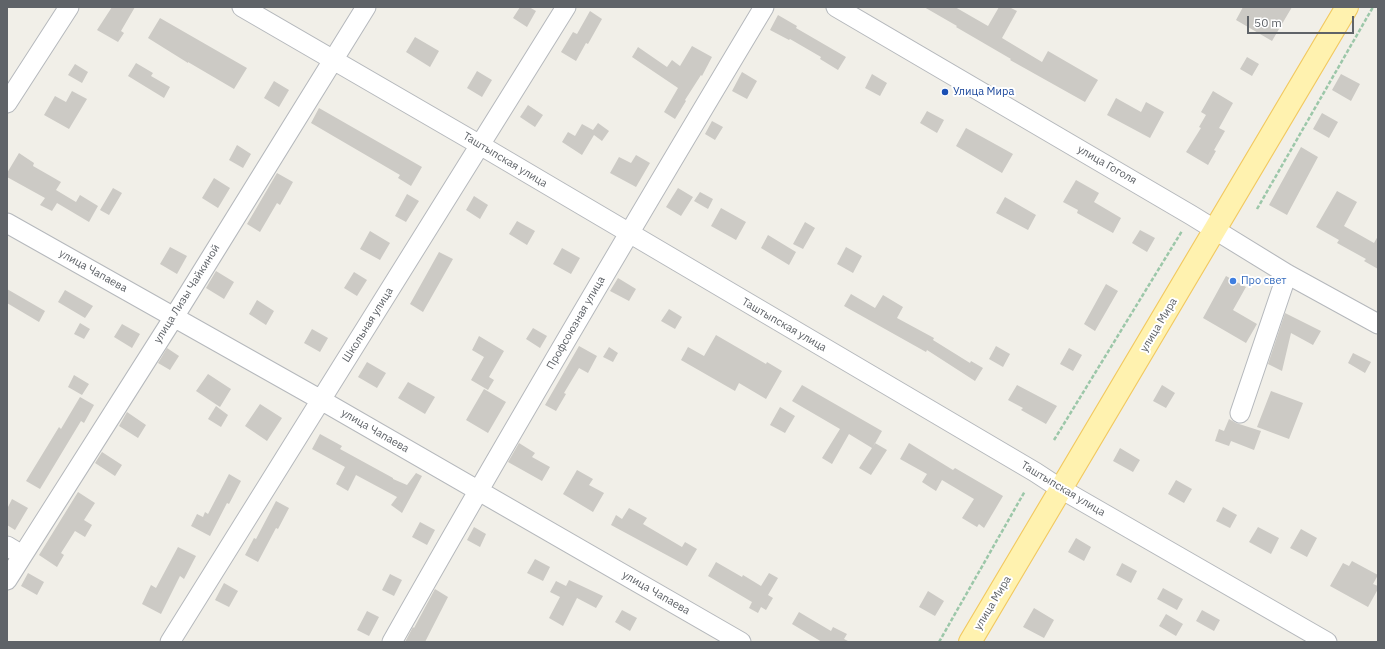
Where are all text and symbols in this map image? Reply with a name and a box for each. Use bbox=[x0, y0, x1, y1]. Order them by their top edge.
scale bar bbox=[1249, 8, 1356, 34]
text: 50 m bbox=[1254, 15, 1282, 30]
place label: Улица Мира bbox=[953, 85, 1014, 99]
marker: Улица Мира bbox=[940, 87, 950, 97]
street label: Таштыпская улица bbox=[460, 130, 550, 190]
street label: улица Гоголя bbox=[1075, 143, 1139, 187]
street label: улица Лизы Чайкиной bbox=[151, 242, 223, 346]
street label: улица Чапаева bbox=[56, 247, 130, 295]
street label: Профсоюзная улица bbox=[544, 274, 608, 372]
place label: Про свет bbox=[1241, 274, 1287, 288]
marker: Про свет bbox=[1228, 276, 1238, 286]
street label: Школьная улица bbox=[340, 285, 396, 365]
street label: Таштыпская улица bbox=[739, 295, 829, 355]
street label: улица Мира bbox=[1138, 296, 1180, 354]
street label: улица Чапаева bbox=[339, 406, 411, 456]
street label: Таштыпская улица bbox=[1018, 459, 1108, 519]
street label: улица Чапаева bbox=[620, 568, 692, 618]
street label: улица Мира bbox=[972, 574, 1014, 632]

